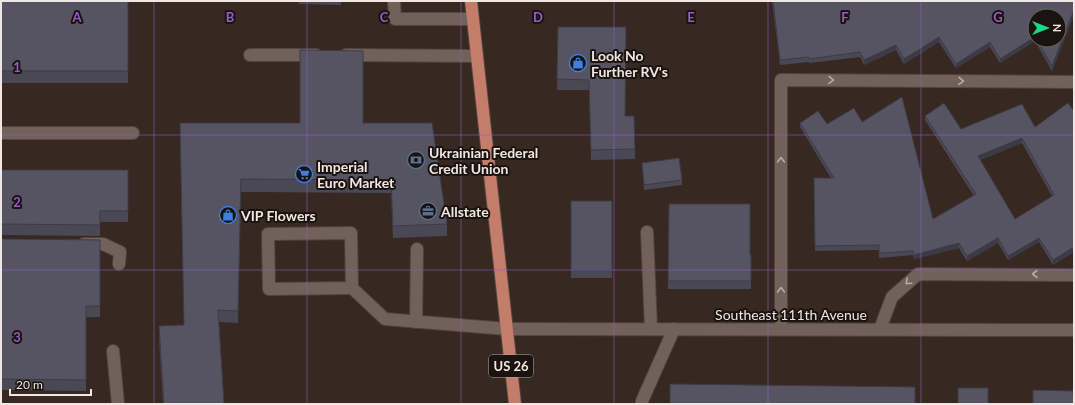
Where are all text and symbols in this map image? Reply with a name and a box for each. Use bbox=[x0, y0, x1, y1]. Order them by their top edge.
north arrow bbox=[1027, 8, 1067, 48]
text: A bbox=[71, 9, 82, 25]
text: B bbox=[226, 9, 235, 25]
text: C bbox=[380, 9, 389, 25]
text: D bbox=[533, 9, 543, 25]
text: E bbox=[687, 9, 695, 25]
text: F bbox=[841, 9, 849, 25]
text: G bbox=[993, 9, 1003, 25]
text: N bbox=[1051, 24, 1064, 32]
place label: Look No Further RV's bbox=[591, 47, 668, 80]
shop icon: Look No Further RV's bbox=[568, 53, 588, 73]
text: 1 bbox=[13, 59, 21, 75]
one-way arrow bbox=[828, 76, 834, 84]
one-way arrow bbox=[958, 77, 964, 85]
place label: Ukrainian Federal Credit Union bbox=[429, 144, 538, 177]
bank icon: Ukrainian Federal Credit Union bbox=[406, 150, 426, 170]
one-way arrow bbox=[777, 157, 785, 163]
place label: Imperial Euro Market bbox=[317, 158, 395, 191]
supermarket icon: Imperial Euro Market bbox=[294, 164, 314, 184]
text: 2 bbox=[13, 194, 21, 210]
office icon: Allstate bbox=[418, 201, 438, 221]
place label: Allstate bbox=[440, 203, 489, 220]
shop icon: VIP Flowers bbox=[218, 205, 238, 225]
place label: VIP Flowers bbox=[240, 207, 316, 224]
one-way arrow bbox=[1032, 270, 1038, 278]
one-way arrow bbox=[906, 278, 913, 285]
one-way arrow bbox=[777, 287, 785, 293]
street label: Southeast 111th Avenue bbox=[715, 306, 867, 323]
text: 3 bbox=[13, 329, 21, 345]
road number: US 26 bbox=[489, 355, 533, 377]
scale bar bbox=[10, 371, 91, 397]
text: 20 m bbox=[16, 377, 43, 392]

